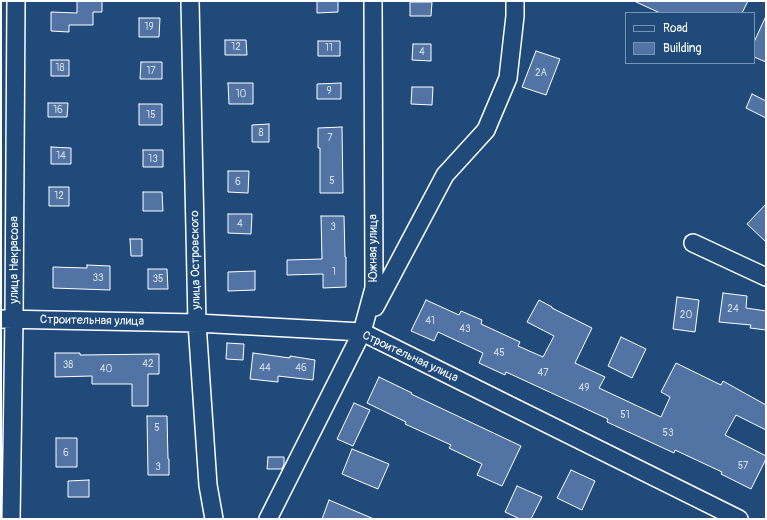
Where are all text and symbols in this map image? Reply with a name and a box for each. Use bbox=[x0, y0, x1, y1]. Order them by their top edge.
legend bbox=[625, 12, 755, 64]
house number: 19 bbox=[144, 21, 154, 33]
text: Road bbox=[663, 21, 688, 36]
house number: 12 bbox=[231, 41, 241, 53]
text: Building bbox=[663, 41, 702, 56]
house number: 11 bbox=[325, 42, 333, 54]
house number: 4 bbox=[419, 46, 425, 58]
house number: 18 bbox=[56, 62, 64, 74]
house number: 17 bbox=[146, 65, 156, 77]
house number: 2А bbox=[535, 67, 547, 79]
house number: 9 bbox=[326, 85, 332, 97]
house number: 10 bbox=[236, 88, 246, 100]
house number: 16 bbox=[53, 104, 63, 116]
house number: 15 bbox=[146, 109, 156, 121]
house number: 8 bbox=[258, 127, 264, 139]
house number: 7 bbox=[327, 132, 333, 144]
house number: 14 bbox=[56, 150, 66, 162]
house number: 13 bbox=[148, 153, 158, 165]
house number: 5 bbox=[329, 175, 335, 187]
house number: 6 bbox=[235, 176, 241, 188]
house number: 12 bbox=[54, 190, 64, 202]
street label: улица Островского bbox=[188, 210, 204, 310]
street label: Южная улица bbox=[367, 214, 381, 282]
street label: улица Некрасова bbox=[8, 216, 22, 304]
house number: 4 bbox=[237, 218, 243, 230]
house number: 3 bbox=[330, 221, 336, 233]
house number: 1 bbox=[332, 266, 336, 278]
house number: 33 bbox=[92, 272, 104, 284]
house number: 35 bbox=[153, 273, 163, 285]
house number: 24 bbox=[727, 303, 739, 315]
house number: 20 bbox=[680, 309, 692, 321]
street label: Строительная улица bbox=[40, 313, 144, 329]
house number: 41 bbox=[425, 315, 435, 327]
house number: 43 bbox=[459, 323, 471, 335]
street label: Строительная улица bbox=[360, 328, 460, 386]
house number: 45 bbox=[493, 347, 505, 359]
house number: 42 bbox=[142, 358, 154, 370]
house number: 38 bbox=[63, 359, 73, 371]
house number: 44 bbox=[259, 362, 271, 374]
house number: 46 bbox=[295, 362, 307, 374]
house number: 40 bbox=[100, 363, 112, 375]
house number: 47 bbox=[537, 367, 549, 379]
house number: 49 bbox=[579, 382, 589, 394]
house number: 51 bbox=[620, 409, 630, 421]
house number: 5 bbox=[154, 422, 160, 434]
house number: 53 bbox=[663, 427, 673, 439]
house number: 6 bbox=[63, 447, 69, 459]
house number: 57 bbox=[738, 460, 748, 472]
house number: 3 bbox=[155, 461, 161, 473]

